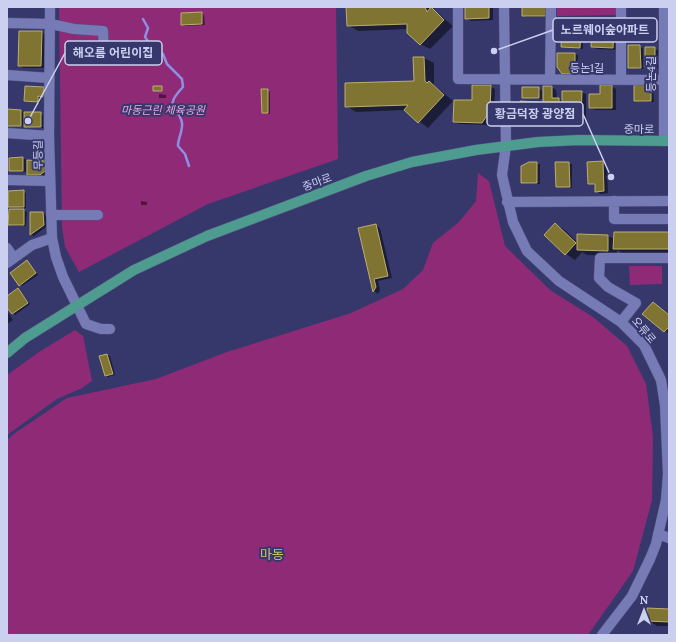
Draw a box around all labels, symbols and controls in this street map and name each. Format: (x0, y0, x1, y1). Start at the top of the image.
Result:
callout: 노르웨이숲아파트 (553, 18, 657, 42)
text: 노르웨이숲아파트 (561, 22, 649, 37)
callout: 해오름 어린이집 (65, 41, 162, 65)
text: 해오름 어린이집 (73, 45, 153, 60)
street label: 등논4길 (644, 56, 658, 92)
street label: 등논1길 (570, 61, 604, 75)
callout: 황금덕장 광양점 (487, 102, 583, 126)
park label: 마동근린 체육공원 (121, 103, 206, 117)
text: 황금덕장 광양점 (495, 106, 575, 121)
street label: 중마로 (624, 122, 654, 136)
street label: 무등길 (31, 140, 45, 170)
street label: 중마로 (300, 170, 334, 194)
street label: 오류로 (629, 314, 659, 346)
district label: 마동 (260, 546, 284, 563)
north arrow (624, 590, 664, 630)
text: N (640, 593, 649, 607)

